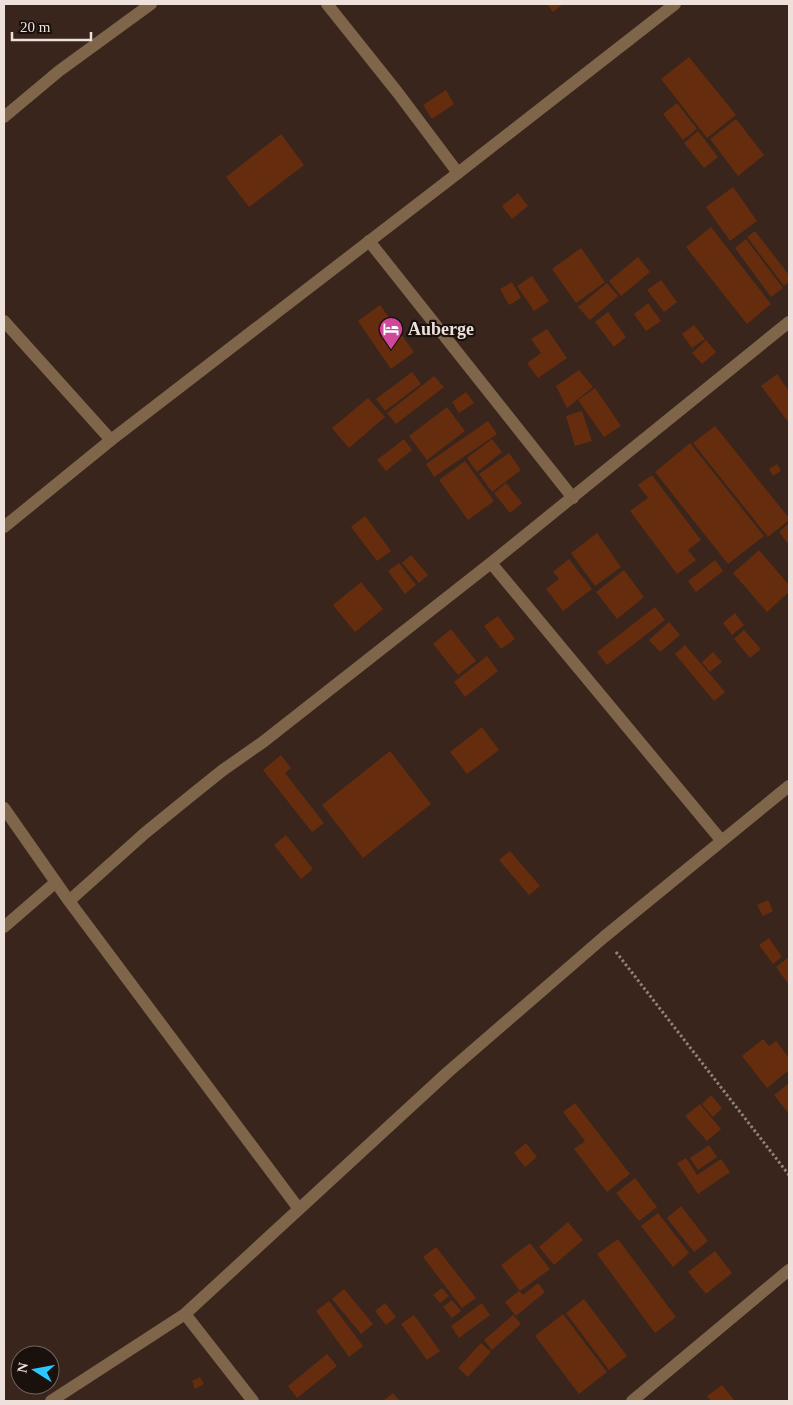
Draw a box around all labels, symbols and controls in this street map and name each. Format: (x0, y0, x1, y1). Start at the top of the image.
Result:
scale bar (12, 10, 91, 42)
text: 20 m (20, 19, 51, 35)
hotel icon: Auberge (378, 316, 404, 350)
place label: Auberge (408, 319, 474, 339)
north arrow (10, 1345, 60, 1395)
text: N (14, 1361, 31, 1374)

